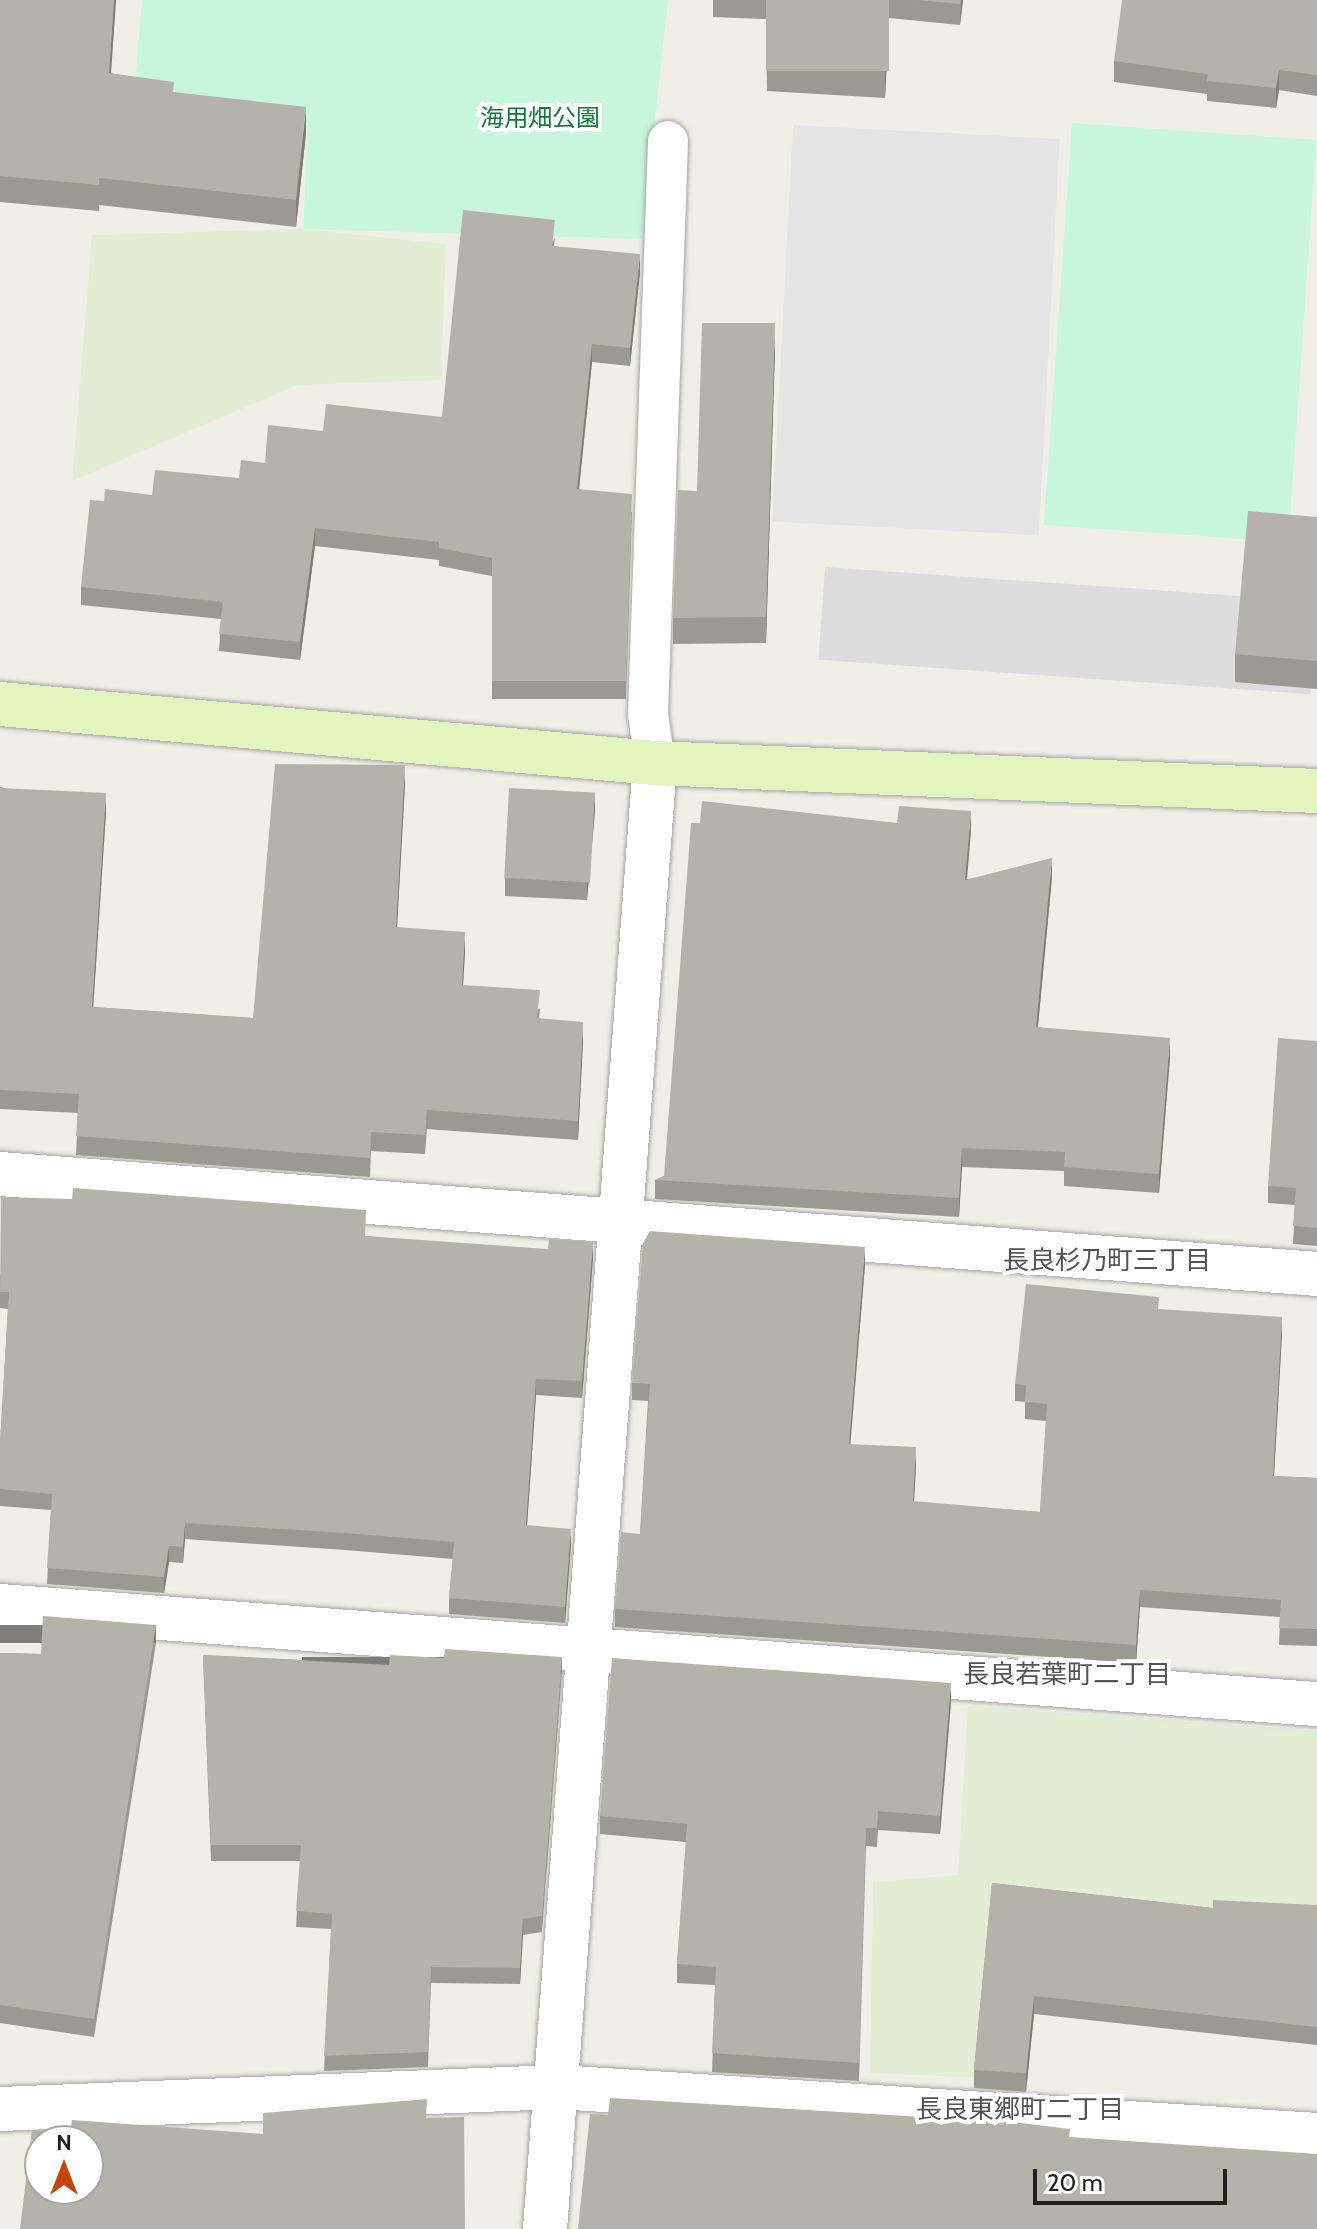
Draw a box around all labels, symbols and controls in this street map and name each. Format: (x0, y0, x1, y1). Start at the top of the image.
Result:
park label: 海用畑公園 (480, 104, 600, 132)
district label: 長良杉乃町三丁目 (1003, 1245, 1211, 1277)
district label: 長良若葉町二丁目 (963, 1659, 1171, 1691)
district label: 長良東郷町二丁目 (916, 2094, 1124, 2126)
north arrow (24, 2125, 104, 2205)
text: N (56, 2129, 72, 2156)
scale bar (1037, 2153, 1231, 2203)
text: 20 m (1047, 2168, 1103, 2197)

